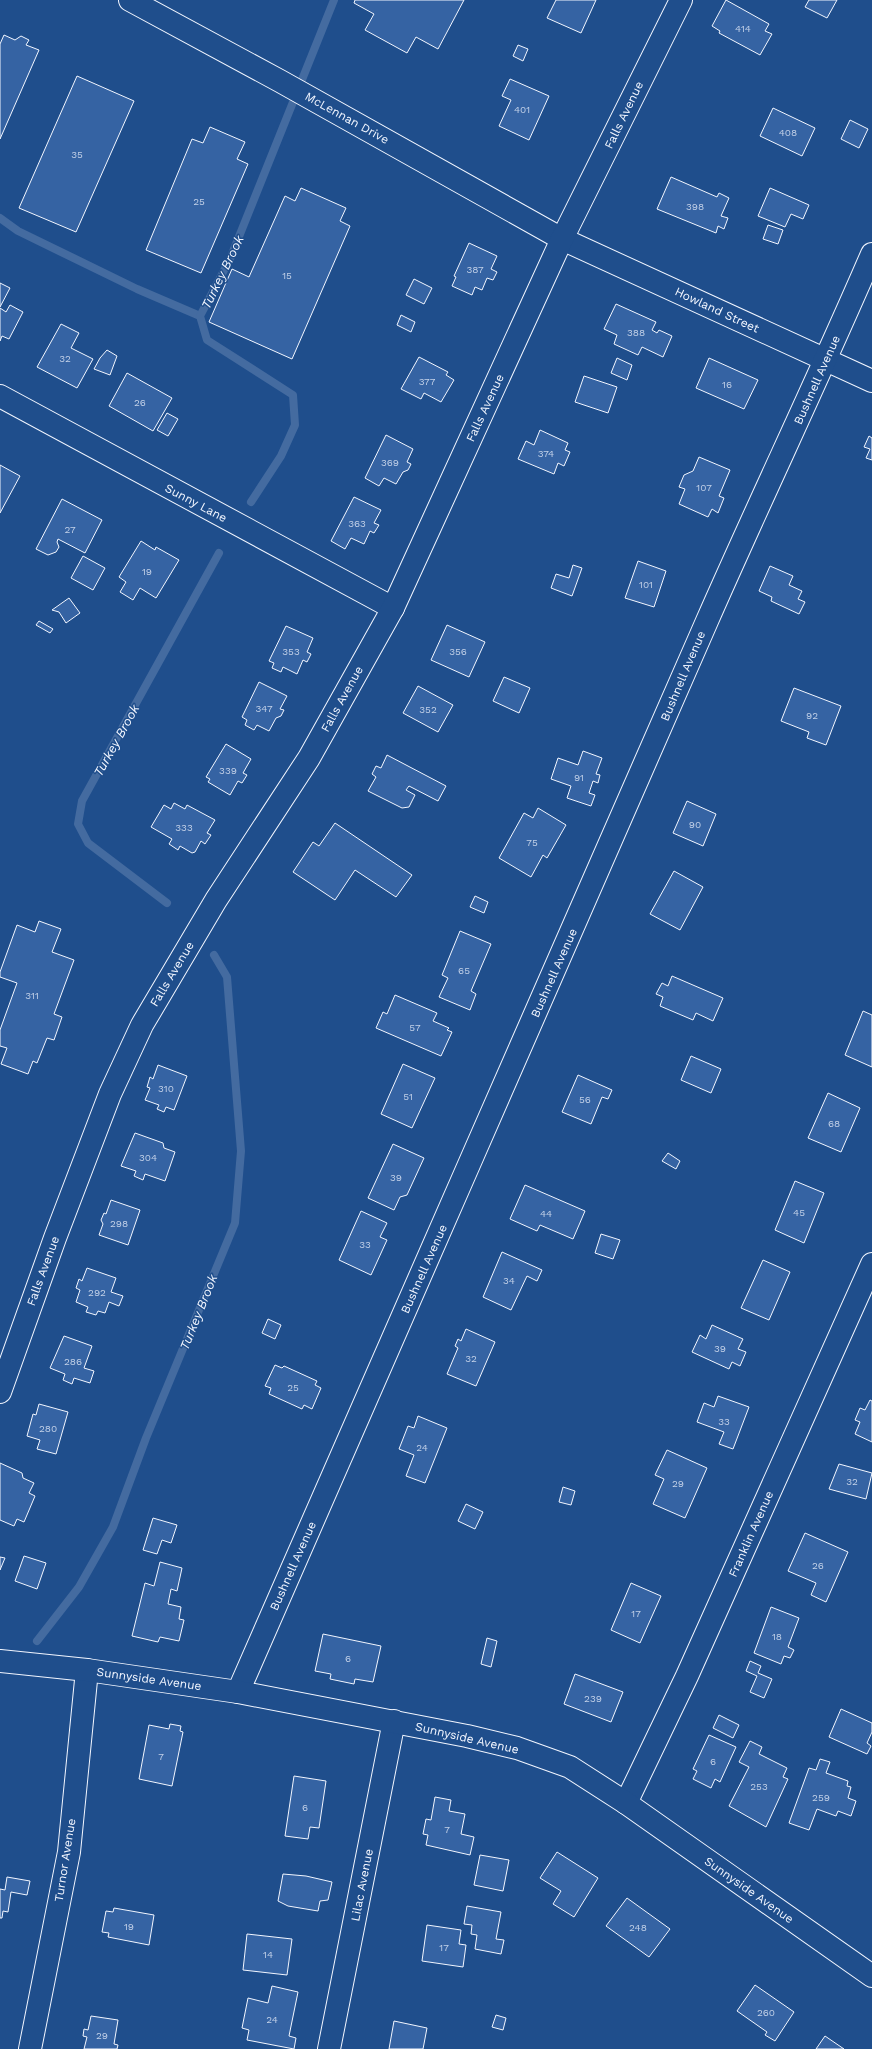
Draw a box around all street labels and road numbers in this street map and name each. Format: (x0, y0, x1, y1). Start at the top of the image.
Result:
street label: Falls Avenue (602, 79, 646, 151)
street label: McLennan Drive (303, 89, 391, 147)
street label: Howland Street (673, 284, 761, 336)
street label: Bushnell Avenue (791, 333, 843, 427)
street label: Falls Avenue (463, 372, 507, 444)
street label: Sunny Lane (163, 481, 229, 525)
street label: Bushnell Avenue (658, 629, 708, 723)
street label: Falls Avenue (318, 664, 366, 734)
street label: Bushnell Avenue (528, 926, 580, 1020)
street label: Falls Avenue (147, 939, 197, 1009)
street label: Bushnell Avenue (398, 1222, 450, 1316)
street label: Falls Avenue (24, 1234, 62, 1308)
street label: Franklin Avenue (726, 1489, 776, 1579)
street label: Bushnell Avenue (267, 1519, 319, 1613)
street label: Sunnyside Avenue (96, 1665, 202, 1693)
street label: Sunnyside Avenue (414, 1719, 520, 1757)
street label: Turnor Avenue (52, 1817, 79, 1903)
street label: Lilac Avenue (348, 1847, 376, 1922)
street label: Sunnyside Avenue (702, 1854, 796, 1926)

